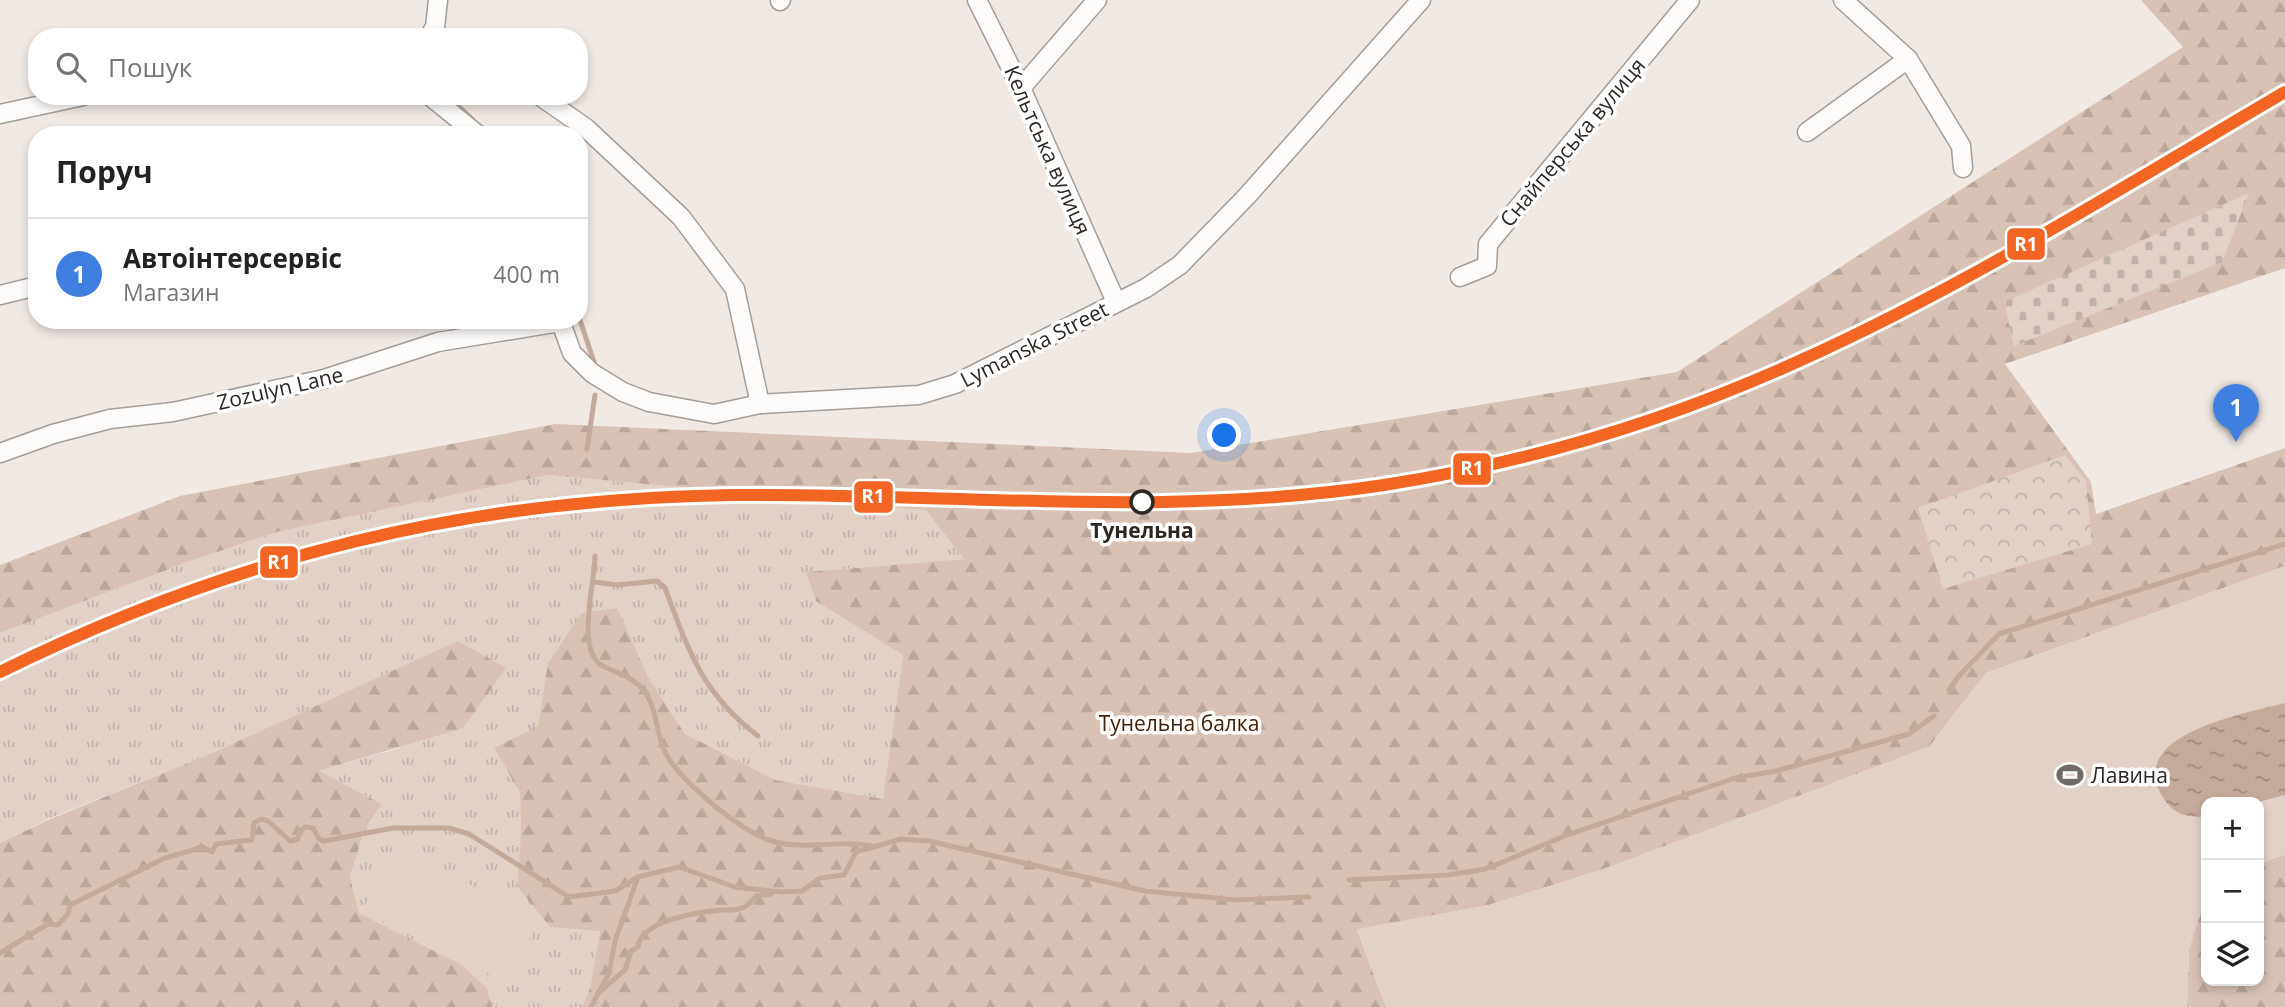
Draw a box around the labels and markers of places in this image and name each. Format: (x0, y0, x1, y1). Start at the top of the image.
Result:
pin: 1 (2213, 384, 2259, 442)
marker: Тунельна (1130, 490, 1154, 514)
place label: Тунельна (1090, 516, 1194, 544)
sports icon: Лавина (2055, 760, 2085, 790)
place label: Лавина (2091, 761, 2168, 789)

